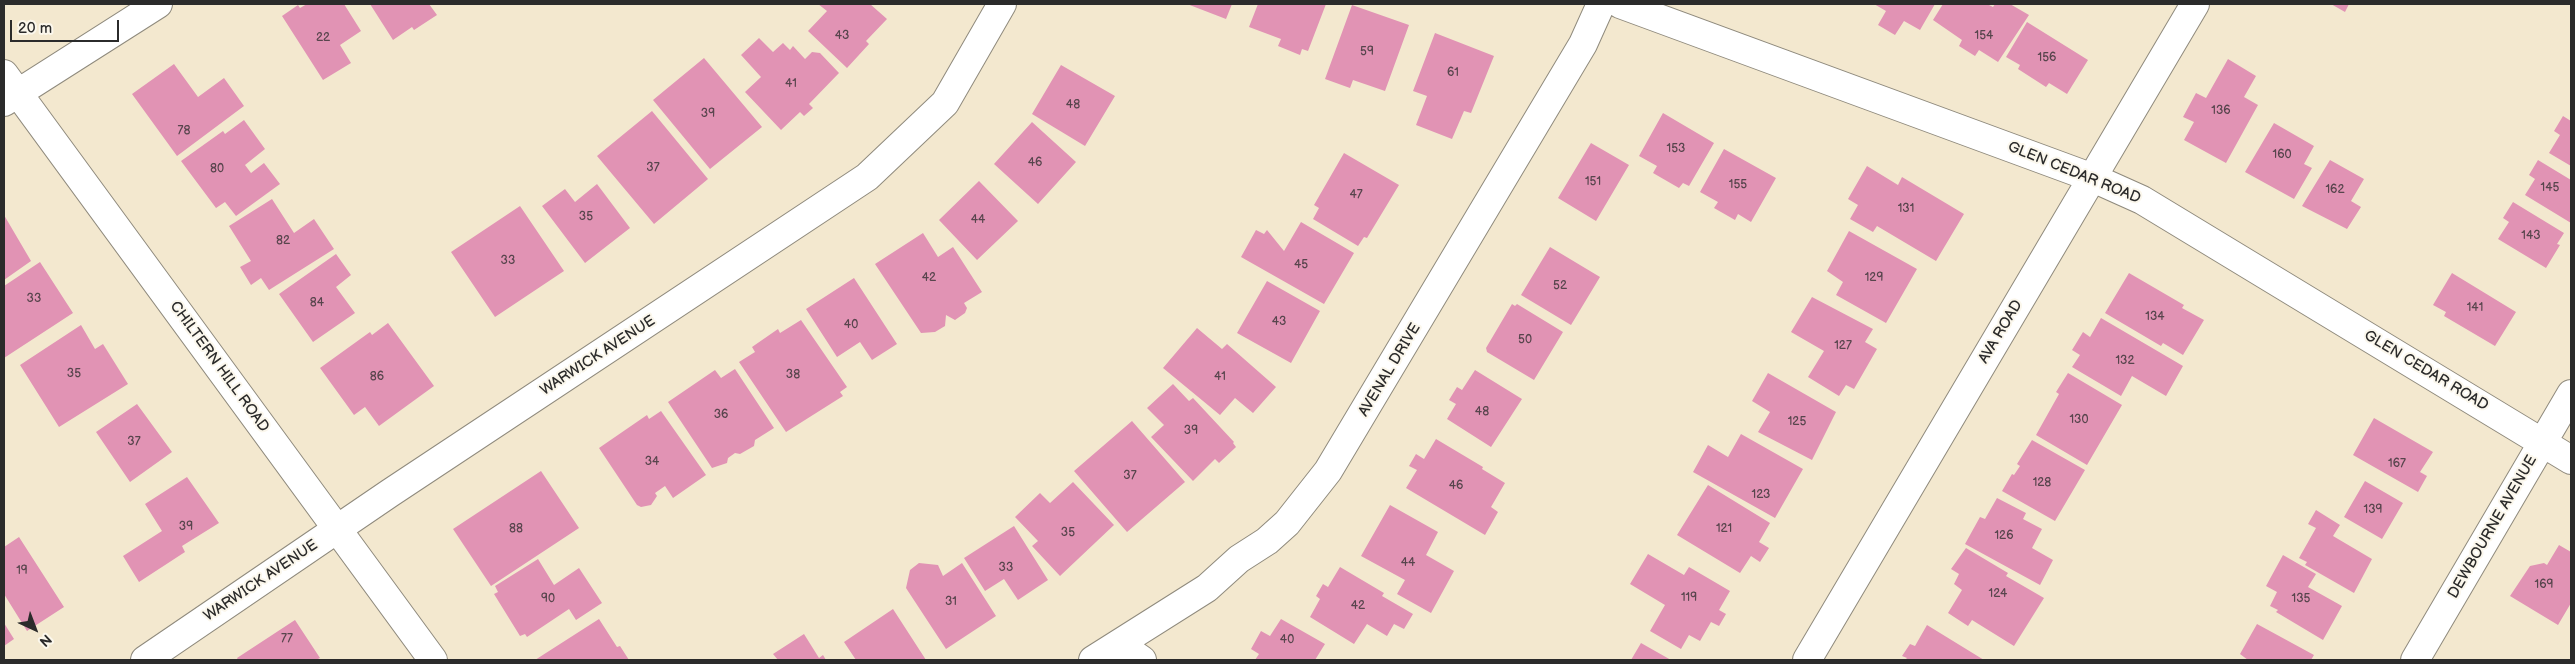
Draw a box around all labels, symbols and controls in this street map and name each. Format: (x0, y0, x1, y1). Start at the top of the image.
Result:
scale bar (12, 10, 121, 42)
text: 20 m (18, 19, 52, 38)
house number: 43 (835, 29, 849, 43)
house number: 154 (1975, 29, 1993, 43)
house number: 22 (316, 31, 330, 45)
house number: 59 (1360, 45, 1374, 59)
house number: 156 (2038, 51, 2056, 65)
house number: 61 (1447, 66, 1459, 80)
house number: 41 (785, 77, 797, 91)
house number: 48 (1066, 98, 1080, 112)
house number: 136 (2211, 104, 2231, 118)
house number: 39 (701, 107, 715, 121)
house number: 78 (178, 124, 190, 138)
street label: GLEN CEDAR ROAD (2005, 138, 2143, 208)
house number: 153 (1667, 142, 1685, 156)
house number: 160 (2272, 148, 2292, 162)
house number: 46 (1028, 156, 1042, 170)
house number: 37 (646, 161, 660, 175)
house number: 80 (210, 162, 224, 176)
house number: 151 (1585, 175, 1601, 189)
house number: 155 (1729, 178, 1747, 192)
house number: 145 (2541, 181, 2559, 195)
house number: 162 (2325, 183, 2345, 197)
house number: 47 (1349, 188, 1363, 202)
house number: 131 (1898, 202, 1914, 216)
house number: 35 (579, 210, 593, 224)
house number: 44 (971, 213, 985, 227)
house number: 143 (2521, 229, 2541, 243)
house number: 82 (276, 234, 290, 248)
house number: 33 (501, 254, 515, 268)
house number: 45 (1294, 258, 1308, 272)
house number: 42 (922, 271, 936, 285)
house number: 129 (1865, 271, 1883, 285)
house number: 52 (1553, 279, 1567, 293)
house number: 33 (27, 292, 41, 306)
house number: 84 (310, 296, 324, 310)
street label: AVA ROAD (1975, 297, 2027, 367)
street label: CHILTERN HILL ROAD (166, 298, 272, 436)
house number: 141 (2467, 301, 2483, 315)
house number: 134 (2145, 310, 2165, 324)
street label: WARWICK AVENUE (537, 312, 659, 400)
house number: 43 (1272, 315, 1286, 329)
house number: 40 (844, 318, 858, 332)
street label: AVENAL DRIVE (1355, 320, 1425, 420)
street label: GLEN CEDAR ROAD (2361, 327, 2491, 415)
house number: 50 (1518, 333, 1532, 347)
house number: 127 (1834, 339, 1852, 353)
house number: 132 (2115, 354, 2135, 368)
house number: 35 (67, 367, 81, 381)
house number: 38 (786, 368, 800, 382)
house number: 86 (370, 370, 384, 384)
house number: 41 (1214, 370, 1226, 384)
house number: 48 (1475, 405, 1489, 419)
house number: 36 (714, 408, 728, 422)
house number: 130 (2069, 413, 2089, 427)
house number: 125 (1788, 415, 1806, 429)
house number: 39 (1184, 424, 1198, 438)
house number: 37 (127, 435, 141, 449)
street label: DEWBOURNE AVENUE (2445, 452, 2541, 602)
house number: 34 (645, 455, 659, 469)
house number: 167 (2388, 457, 2406, 471)
house number: 37 (1123, 469, 1137, 483)
house number: 128 (2033, 476, 2051, 490)
house number: 46 (1449, 479, 1463, 493)
house number: 123 (1752, 488, 1770, 502)
house number: 139 (2364, 503, 2382, 517)
house number: 39 (179, 520, 193, 534)
house number: 88 (509, 522, 523, 536)
house number: 121 (1716, 522, 1732, 536)
house number: 35 (1061, 526, 1075, 540)
house number: 126 (1994, 529, 2014, 543)
street label: WARWICK AVENUE (201, 536, 321, 626)
house number: 44 (1401, 556, 1415, 570)
house number: 33 (999, 561, 1013, 575)
house number: 19 (16, 564, 28, 578)
house number: 169 (2535, 578, 2553, 592)
house number: 124 (1989, 587, 2007, 601)
house number: 119 (1681, 591, 1697, 605)
house number: 90 (541, 592, 555, 606)
house number: 135 (2292, 592, 2310, 606)
house number: 31 (945, 595, 957, 609)
house number: 42 (1351, 599, 1365, 613)
north arrow (10, 604, 60, 654)
text: N (36, 631, 55, 650)
house number: 77 (281, 632, 293, 646)
house number: 40 (1280, 633, 1294, 647)

